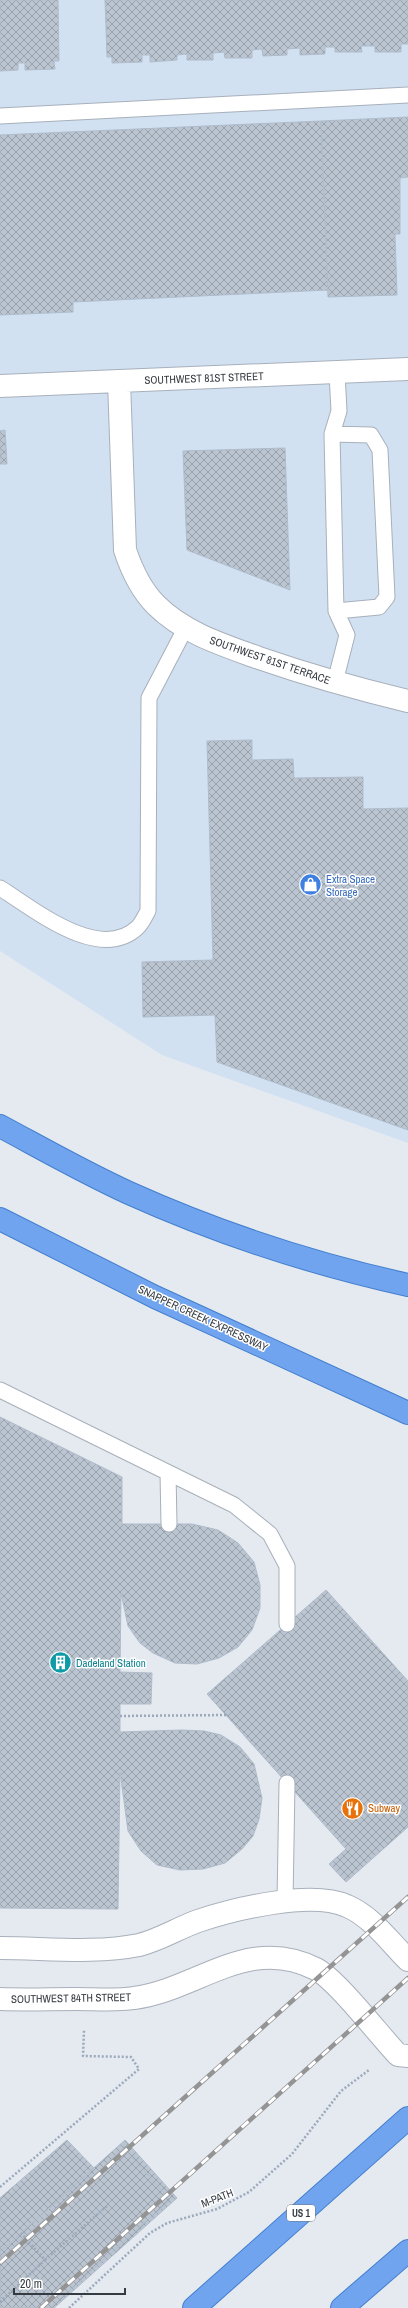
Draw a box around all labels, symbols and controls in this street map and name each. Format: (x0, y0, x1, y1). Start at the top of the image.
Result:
street label: SOUTHWEST 81ST STREET (144, 369, 264, 387)
street label: SOUTHWEST 81ST TERRACE (208, 633, 332, 687)
shop icon: Extra Space Storage (297, 872, 323, 898)
place label: Extra Space Storage (326, 872, 375, 899)
street label: SNAPPER CREEK EXPRESSWAY (136, 1282, 270, 1354)
building icon: Dadeland Station (47, 1650, 73, 1676)
place label: Dadeland Station (76, 1656, 146, 1670)
restaurant icon: Subway (339, 1795, 365, 1821)
place label: Subway (368, 1801, 401, 1815)
street label: SOUTHWEST 84TH STREET (11, 1990, 132, 2006)
street label: M-PATH (199, 2186, 235, 2210)
road number: US 1 (287, 2205, 315, 2221)
scale bar (14, 2270, 125, 2296)
text: 20 m (20, 2276, 42, 2292)

